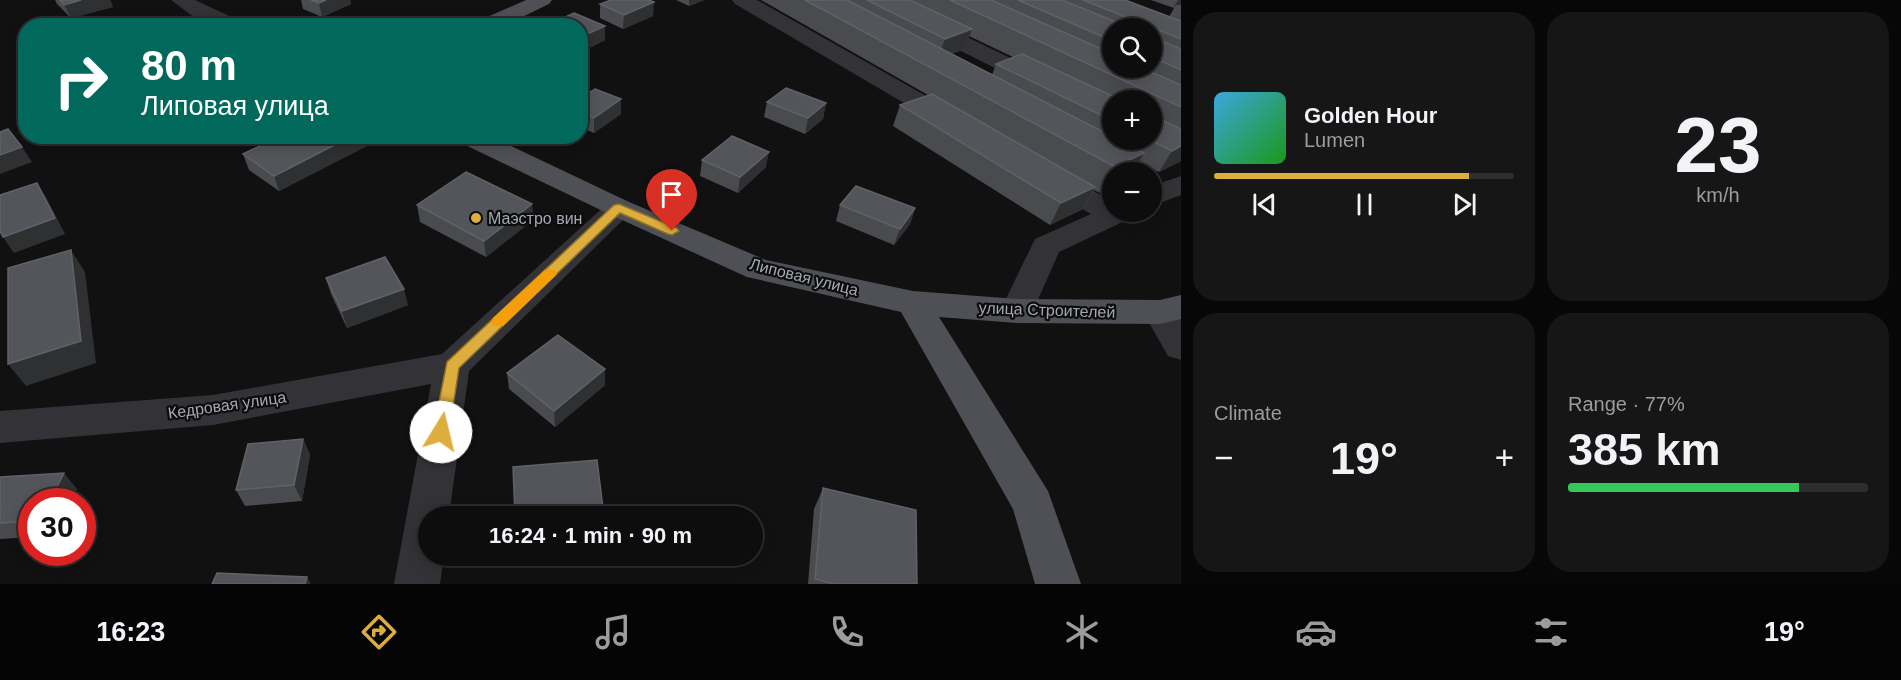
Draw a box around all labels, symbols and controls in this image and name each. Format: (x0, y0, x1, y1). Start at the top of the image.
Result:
map controls (1102, 18, 1162, 222)
button: search (1102, 18, 1162, 78)
icon: right (42, 42, 120, 120)
text: 80 m (141, 42, 237, 89)
button: + (1102, 90, 1162, 150)
text: Липовая улица (141, 91, 329, 121)
text: 23 (1675, 101, 1761, 189)
text: Golden Hour (1304, 103, 1437, 128)
text: Lumen (1304, 129, 1365, 151)
button: − (1102, 162, 1162, 222)
pin (646, 169, 697, 231)
icon: arrive (655, 178, 688, 211)
text: km/h (1696, 184, 1740, 206)
icon: previous (1248, 188, 1281, 221)
icon: pause (1348, 188, 1381, 221)
icon: next (1448, 188, 1481, 221)
place label: Маэстро вин (488, 210, 582, 227)
marker: Маэстро вин (469, 211, 483, 225)
street label: Липовая улица (748, 255, 860, 299)
street label: улица Строителей (978, 299, 1116, 321)
street label: Кедровая улица (167, 388, 287, 422)
text: Range · 77% (1568, 393, 1685, 415)
position arrow (409, 400, 473, 464)
text: Climate (1214, 402, 1282, 424)
text: 385 km (1568, 424, 1721, 475)
text: 19° (1330, 433, 1398, 484)
text: − (1214, 439, 1233, 476)
text: + (1495, 439, 1514, 476)
speed limit sign: 30 (18, 488, 96, 566)
text: 16:24 · 1 min · 90 m (489, 523, 692, 548)
icon: directions (358, 611, 400, 653)
icon: music (592, 611, 634, 653)
icon: phone (826, 611, 868, 653)
icon: climate (1061, 611, 1103, 653)
icon: car (1295, 611, 1337, 653)
icon: filters (1530, 611, 1572, 653)
text: 16:23 (96, 617, 165, 647)
text: 19° (1764, 617, 1805, 647)

